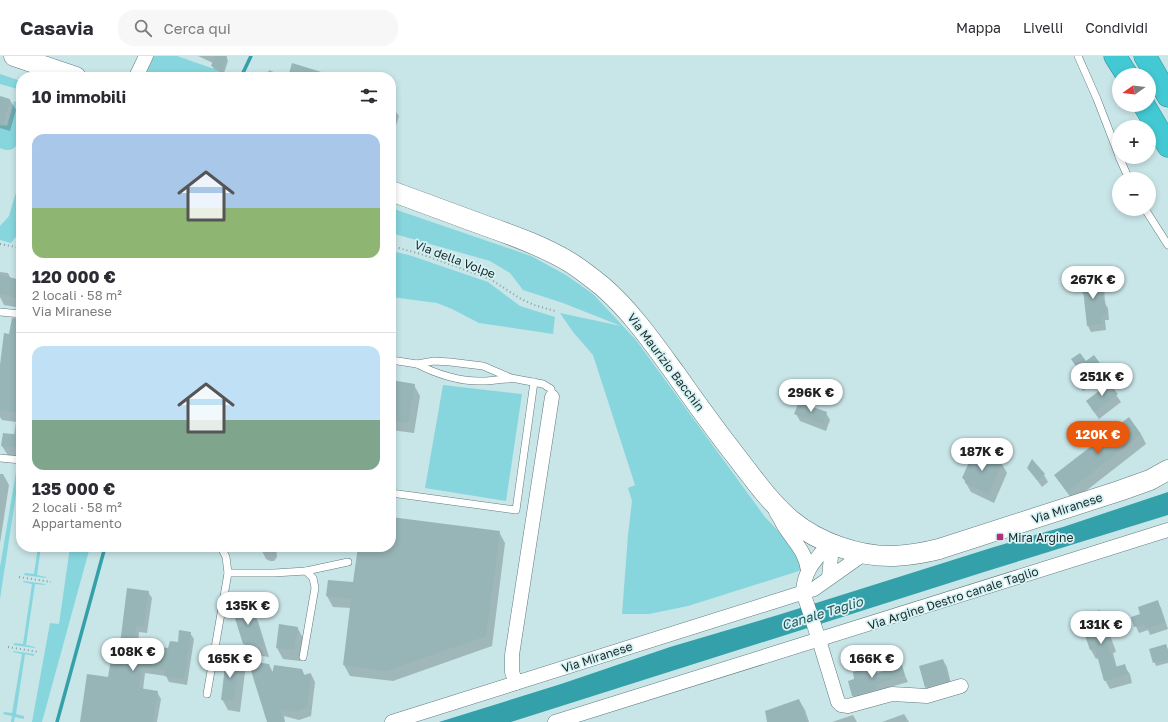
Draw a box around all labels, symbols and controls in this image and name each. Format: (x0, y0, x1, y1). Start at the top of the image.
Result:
search box (118, 10, 398, 46)
text: Casavia (20, 16, 94, 39)
icon: search (132, 17, 154, 39)
text: Cerca qui (164, 19, 231, 37)
text: Mappa (956, 19, 1001, 36)
text: Livelli (1023, 19, 1063, 36)
text: Condividi (1085, 19, 1148, 36)
north arrow (1112, 68, 1156, 112)
map controls (1112, 68, 1156, 216)
icon: filters (358, 85, 380, 107)
text: 10 immobili (32, 86, 126, 107)
button: + (1112, 120, 1156, 164)
icon: home (170, 160, 242, 232)
button: − (1112, 172, 1156, 216)
street label: Via della Volpe (412, 237, 498, 281)
text: 120 000 € (32, 266, 116, 287)
pin: 267K € (1060, 266, 1126, 300)
text: 267K € (1070, 271, 1116, 287)
text: 2 locali · 58 m² (32, 287, 122, 303)
text: Via Miranese (32, 303, 112, 319)
street label: Via Maurizio Bacchin (624, 310, 708, 414)
pin: 251K € (1069, 363, 1135, 397)
text: 251K € (1080, 368, 1124, 384)
icon: home (170, 372, 242, 444)
pin: 296K € (778, 379, 844, 413)
text: 296K € (788, 384, 834, 400)
pin: 120K € (1065, 421, 1131, 455)
text: 120K € (1076, 426, 1120, 442)
pin: 187K € (949, 438, 1015, 472)
text: 187K € (960, 443, 1004, 459)
text: 135 000 € (32, 478, 115, 499)
street label: Via Miranese (1030, 489, 1104, 527)
text: 2 locali · 58 m² (32, 499, 122, 515)
text: Appartamento (32, 515, 122, 531)
place label: Mira Argine (1008, 530, 1073, 545)
marker: Mira Argine (995, 532, 1005, 542)
street label: Via Argine Destro canale Taglio (866, 563, 1040, 633)
pin: 135K € (215, 592, 281, 626)
water label: Canale Taglio (779, 593, 866, 633)
text: 135K € (226, 597, 270, 613)
pin: 131K € (1068, 611, 1134, 645)
text: 131K € (1079, 616, 1123, 632)
pin: 108K € (100, 638, 166, 672)
street label: Via Miranese (560, 638, 634, 676)
text: 108K € (110, 643, 156, 659)
pin: 165K € (197, 645, 263, 679)
pin: 166K € (839, 645, 905, 679)
text: 165K € (208, 650, 252, 666)
text: 166K € (849, 650, 895, 666)

